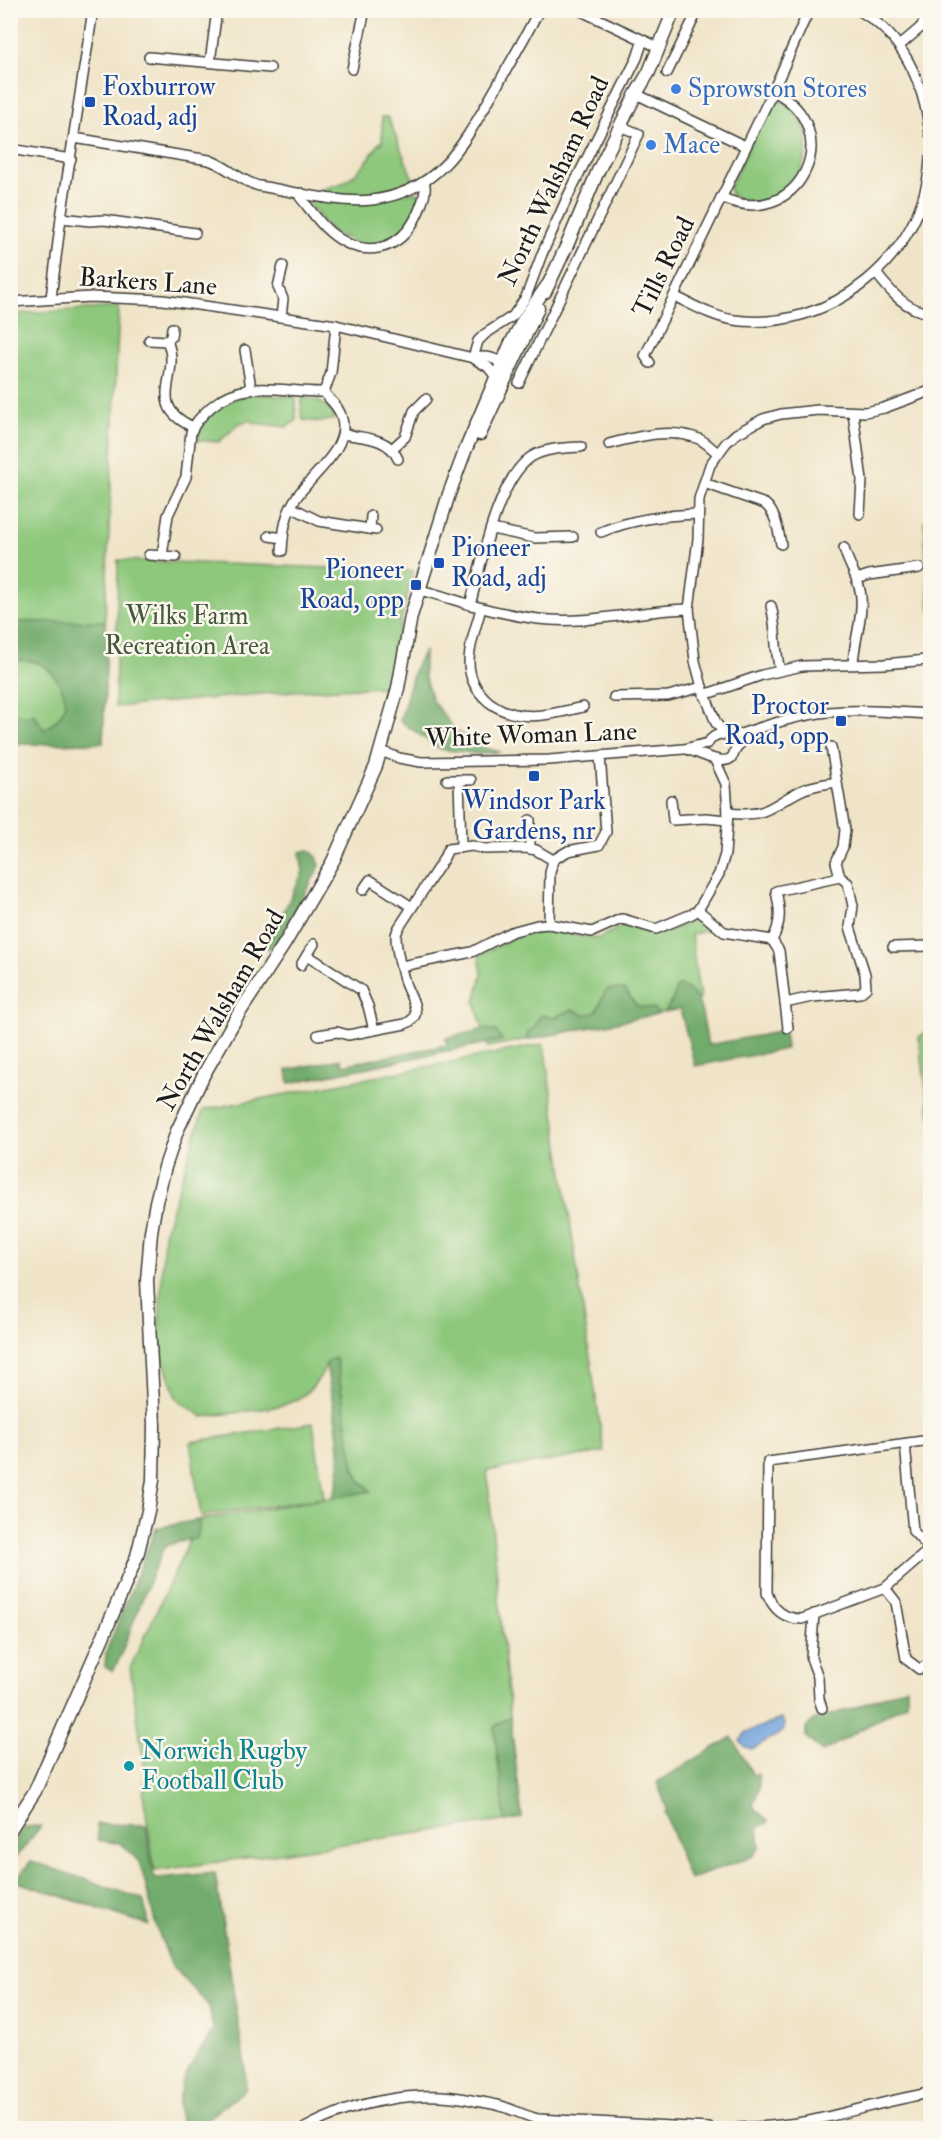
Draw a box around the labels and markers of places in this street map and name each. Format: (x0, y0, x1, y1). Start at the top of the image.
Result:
place label: Foxburrow Road, adj (102, 71, 216, 133)
place label: Sprowston Stores (688, 73, 867, 106)
marker: Sprowston Stores (669, 82, 683, 96)
marker: Foxburrow Road, adj (83, 95, 97, 109)
place label: Mace (663, 129, 720, 161)
marker: Mace (644, 138, 658, 152)
place label: Pioneer Road, adj (451, 532, 547, 594)
place label: Pioneer Road, opp (299, 554, 404, 617)
marker: Pioneer Road, adj (432, 556, 446, 570)
marker: Pioneer Road, opp (409, 578, 423, 592)
place label: Proctor Road, opp (724, 690, 829, 753)
marker: Proctor Road, opp (834, 714, 848, 728)
marker: Windsor Park Gardens, nr (527, 769, 541, 783)
place label: Windsor Park Gardens, nr (461, 785, 606, 847)
place label: Norwich Rugby Football Club (141, 1735, 308, 1797)
marker: Norwich Rugby Football Club (122, 1759, 136, 1773)

